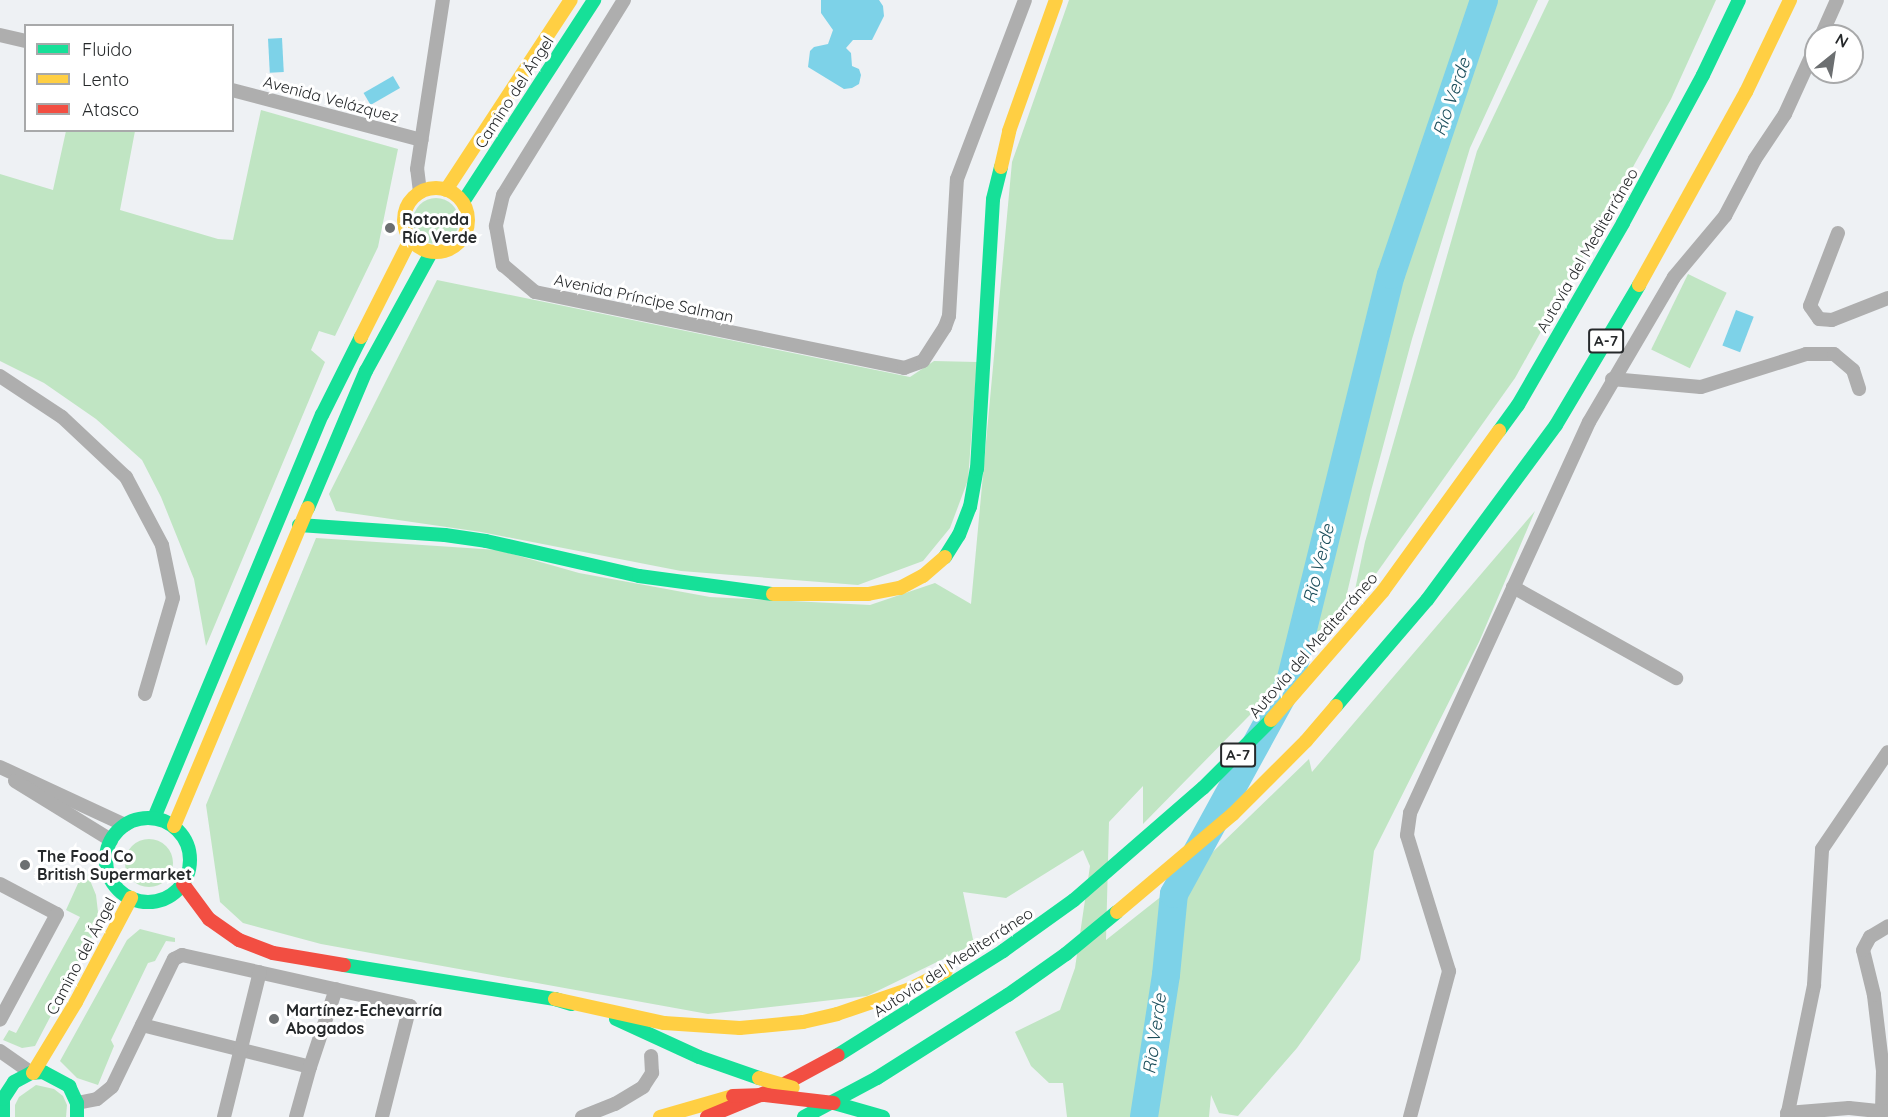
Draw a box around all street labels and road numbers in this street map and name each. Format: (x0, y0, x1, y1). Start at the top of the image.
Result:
street label: Camino del Ángel (470, 32, 558, 152)
street label: Avenida Velázquez (261, 72, 401, 126)
street label: Autovía del Mediterráneo (1532, 164, 1642, 336)
street label: Avenida Príncipe Salman (553, 270, 735, 326)
road number: A-7 (1588, 329, 1624, 353)
street label: Autovía del Mediterráneo (1245, 568, 1381, 722)
road number: A-7 (1220, 743, 1256, 767)
street label: Camino del Ángel (42, 894, 120, 1018)
street label: Autovía del Mediterráneo (870, 903, 1036, 1021)

